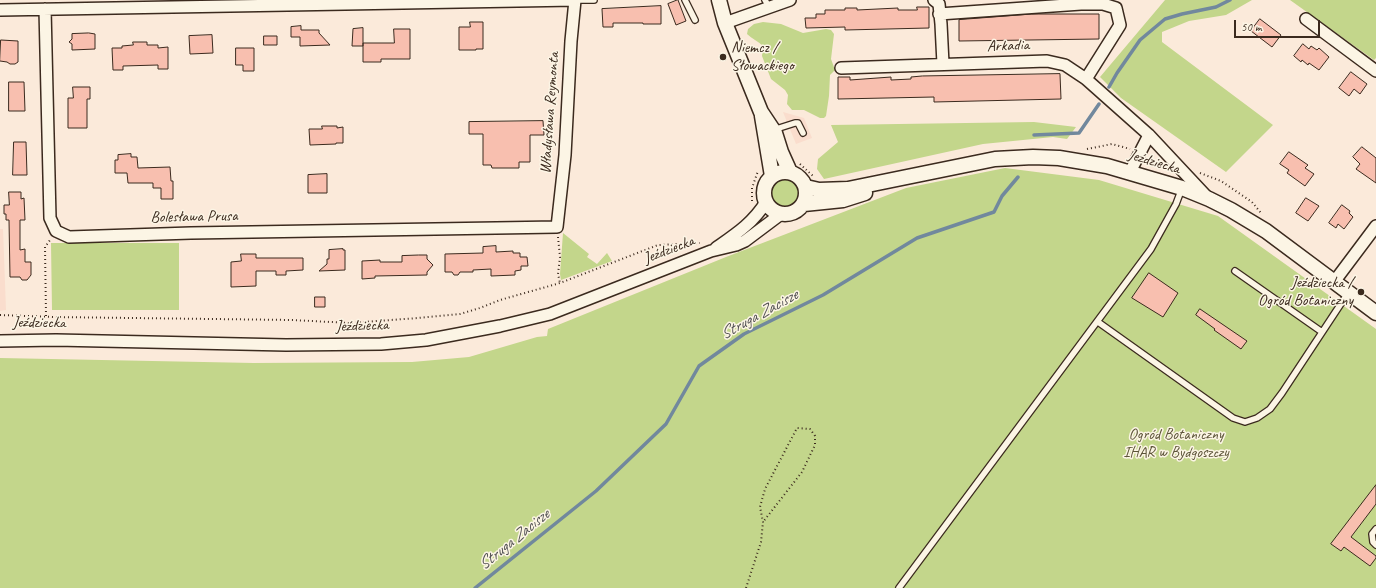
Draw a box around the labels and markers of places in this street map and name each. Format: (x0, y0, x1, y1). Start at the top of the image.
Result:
place label: Niemcz / Słowackiego (731, 38, 794, 76)
marker: Niemcz / Słowackiego (718, 52, 728, 62)
place label: Jeździecka / Ogród Botaniczny (1258, 273, 1353, 311)
marker: Jeździecka / Ogród Botaniczny (1356, 287, 1366, 297)

